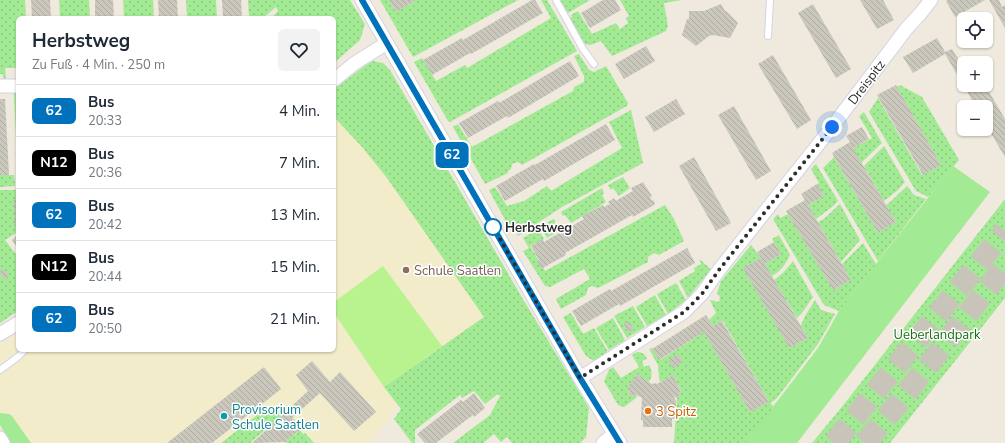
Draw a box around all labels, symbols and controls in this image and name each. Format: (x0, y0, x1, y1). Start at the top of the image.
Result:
map controls (957, 12, 993, 136)
button: locate (957, 12, 993, 48)
text: Herbstweg (32, 28, 130, 54)
button: heart (278, 29, 320, 71)
text: Zu Fuß · 4 Min. · 250 m (32, 56, 165, 74)
button: + (957, 56, 993, 92)
street label: Dreispitz (844, 57, 890, 109)
text: Bus (88, 92, 114, 112)
button: − (957, 100, 993, 136)
text: 62 (46, 101, 62, 120)
text: 4 Min. (279, 101, 320, 121)
text: 20:33 (88, 112, 122, 130)
your location (822, 117, 842, 137)
line badge: 62 (434, 142, 470, 168)
text: Bus (88, 144, 114, 164)
text: 62 (444, 145, 460, 164)
text: N12 (40, 153, 68, 172)
text: 7 Min. (279, 153, 320, 173)
text: 20:36 (88, 164, 122, 182)
text: Bus (88, 196, 114, 216)
text: 62 (46, 205, 62, 224)
text: 13 Min. (270, 205, 320, 225)
text: 20:42 (88, 216, 122, 234)
marker: Herbstweg (484, 218, 502, 236)
place label: Herbstweg (505, 219, 572, 237)
text: Bus (88, 248, 114, 268)
text: N12 (40, 257, 68, 276)
text: 15 Min. (270, 257, 320, 277)
place label: Schule Saatlen (414, 262, 501, 280)
marker: Schule Saatlen (401, 265, 411, 275)
text: 20:44 (88, 268, 122, 286)
text: Bus (88, 300, 114, 320)
text: 62 (46, 309, 62, 328)
text: 21 Min. (270, 309, 320, 329)
text: 20:50 (88, 320, 122, 338)
park label: Ueberlandpark (894, 326, 981, 344)
place label: Provisorium Schule Saatlen (232, 401, 319, 434)
place label: 3 Spitz (656, 403, 696, 421)
marker: 3 Spitz (643, 406, 653, 416)
marker: Provisorium Schule Saatlen (219, 411, 229, 421)

